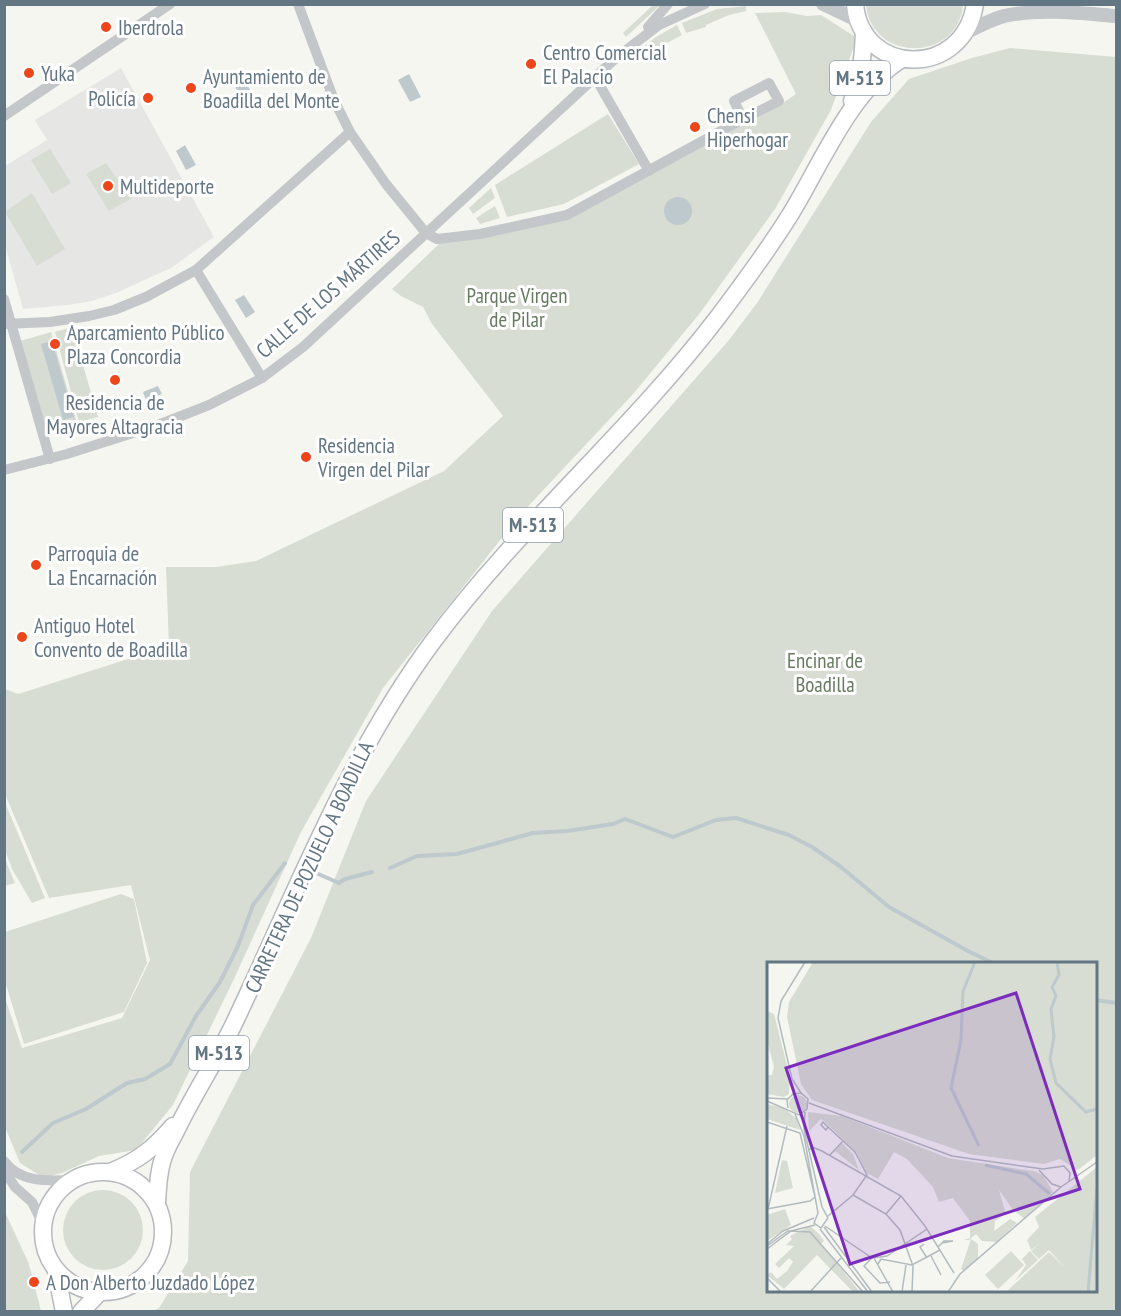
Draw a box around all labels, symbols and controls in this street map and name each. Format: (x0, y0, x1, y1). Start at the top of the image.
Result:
place label: Iberdrola (118, 14, 184, 41)
marker: Iberdrola (99, 20, 113, 34)
place label: Centro Comercial El Palacio (543, 39, 667, 90)
marker: Centro Comercial El Palacio (524, 57, 538, 71)
place label: Yuka (41, 60, 75, 87)
road number: M-513 (830, 61, 890, 95)
place label: Ayuntamiento de Boadilla del Monte (203, 63, 340, 114)
marker: Yuka (22, 66, 36, 80)
marker: Ayuntamiento de Boadilla del Monte (184, 81, 198, 95)
place label: Policía (88, 85, 136, 112)
marker: Policía (141, 91, 155, 105)
place label: Chensi Hiperhogar (707, 102, 788, 153)
marker: Chensi Hiperhogar (688, 120, 702, 134)
place label: Multideporte (120, 173, 214, 200)
marker: Multideporte (101, 179, 115, 193)
street label: CALLE DE LOS MÁRTIRES (251, 224, 405, 364)
park label: Parque Virgen de Pilar (467, 282, 567, 333)
place label: Aparcamiento Público Plaza Concordia (67, 319, 225, 370)
marker: Aparcamiento Público Plaza Concordia (48, 337, 62, 351)
marker: Residencia de Mayores Altagracia (108, 373, 122, 387)
place label: Residencia de Mayores Altagracia (47, 389, 183, 440)
place label: Residencia Virgen del Pilar (317, 432, 430, 483)
marker: Residencia Virgen del Pilar (299, 450, 313, 464)
road number: M-513 (503, 508, 563, 542)
place label: Parroquia de La Encarnación (48, 540, 157, 591)
marker: Parroquia de La Encarnación (29, 558, 43, 572)
place label: Antiguo Hotel Convento de Boadilla (34, 612, 188, 663)
marker: Antiguo Hotel Convento de Boadilla (15, 630, 29, 644)
park label: Encinar de Boadilla (787, 647, 863, 698)
street label: CARRETERA DE POZUELO A BOADILLA (239, 737, 379, 997)
inset map (767, 962, 1097, 1292)
road number: M-513 (189, 1036, 249, 1070)
place label: A Don Alberto Juzdado López (46, 1269, 255, 1296)
marker: A Don Alberto Juzdado López (27, 1275, 41, 1289)

